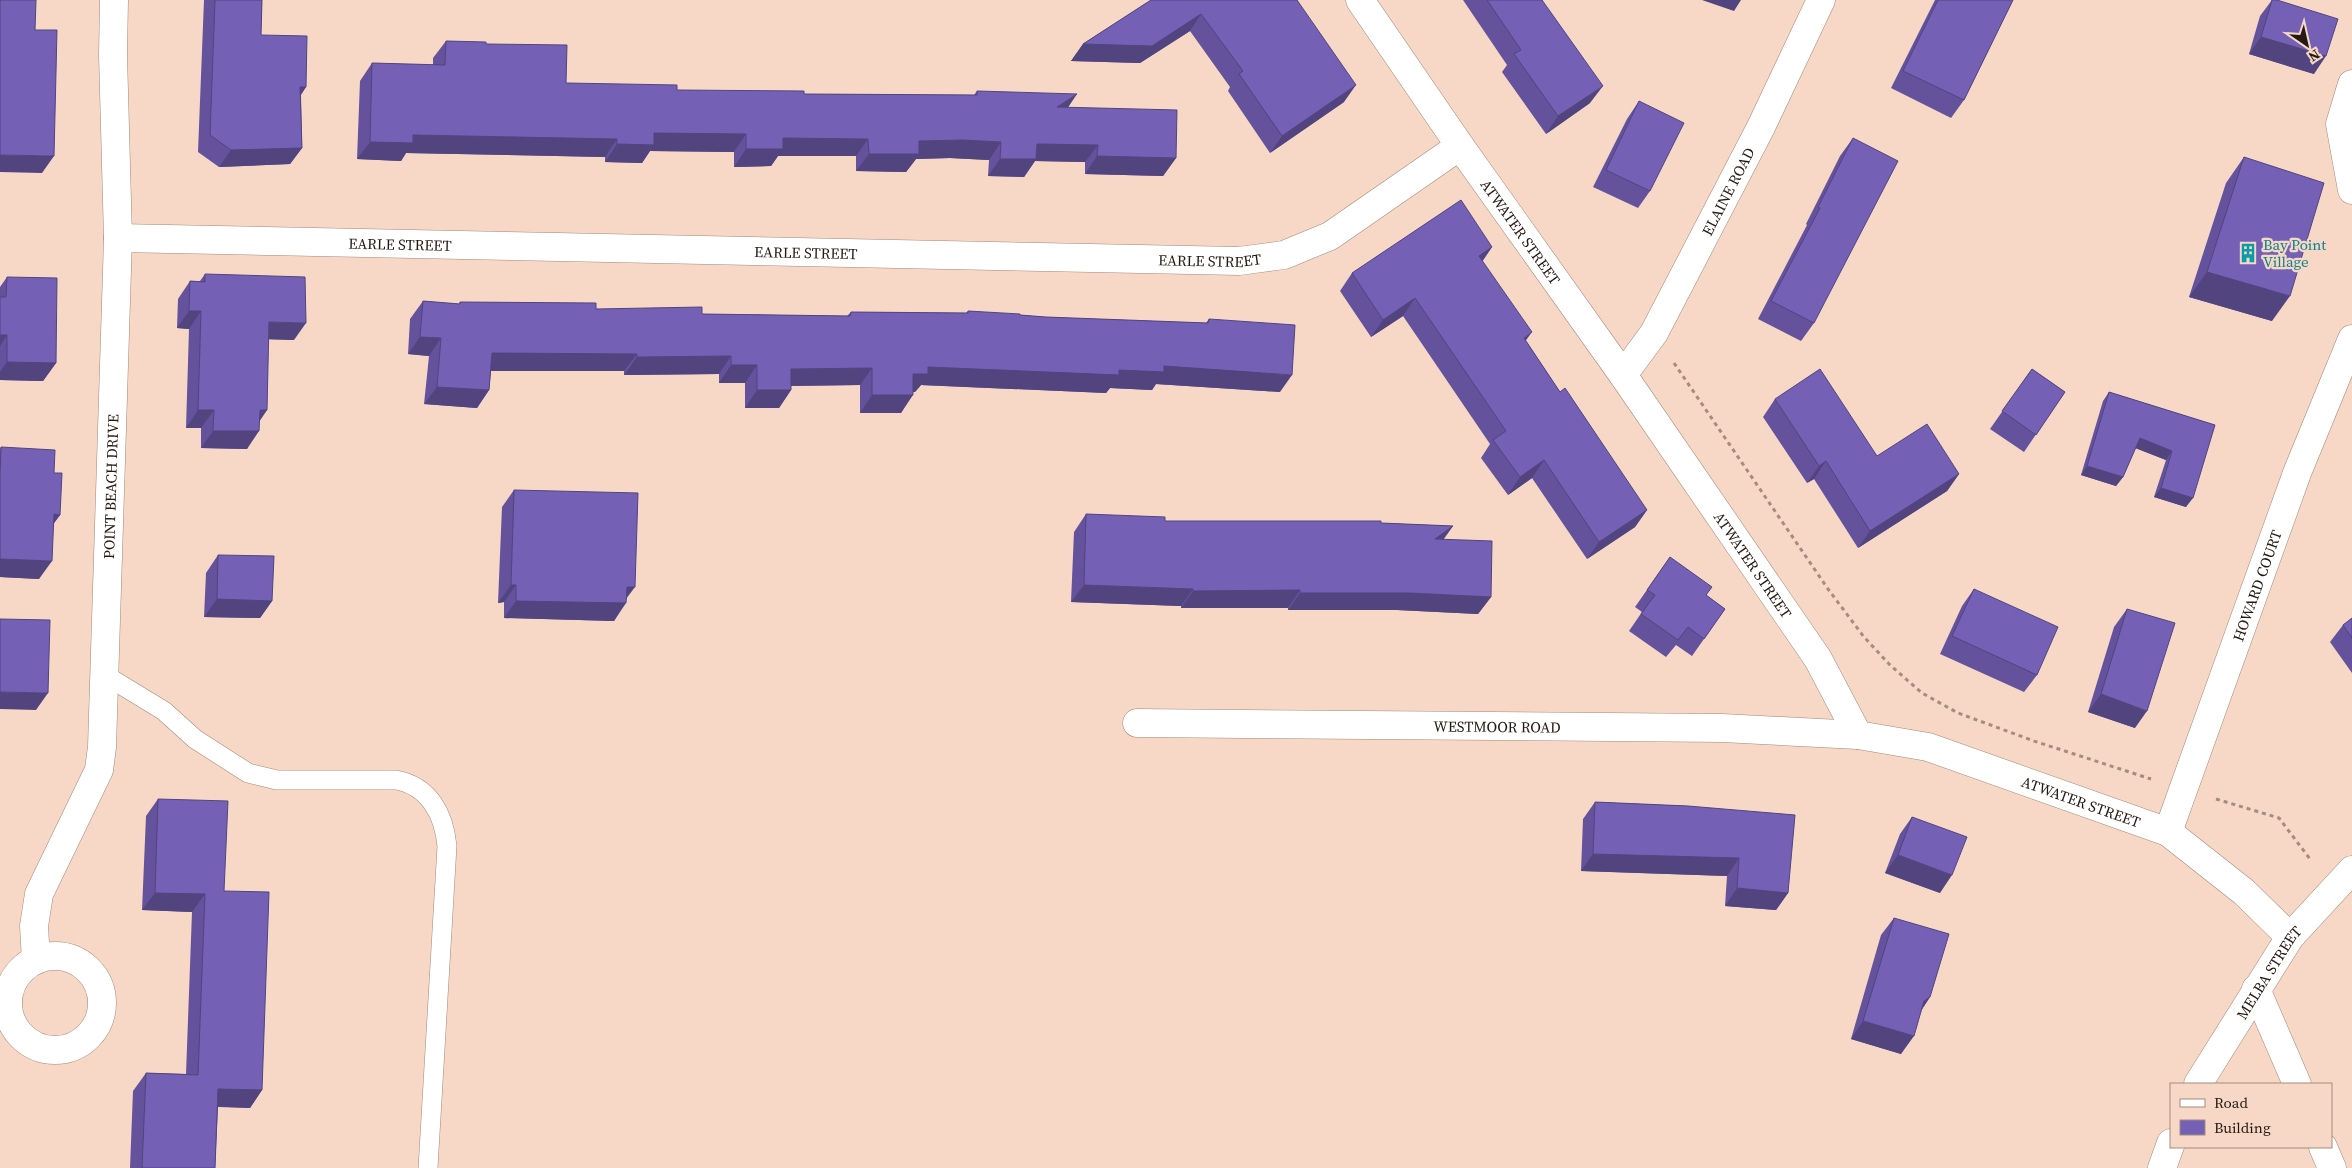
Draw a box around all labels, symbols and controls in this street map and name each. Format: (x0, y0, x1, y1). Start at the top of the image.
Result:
north arrow (2282, 20, 2332, 70)
text: N (2304, 45, 2324, 67)
street label: ELAINE ROAD (1696, 143, 1759, 239)
street label: ATWATER STREET (1476, 175, 1566, 289)
street label: EARLE STREET (348, 232, 452, 255)
place label: Bay Point Village (2263, 234, 2326, 272)
street label: EARLE STREET (754, 241, 858, 264)
building icon: Bay Point Village (2237, 242, 2259, 264)
street label: EARLE STREET (1158, 248, 1263, 272)
street label: POINT BEACH DRIVE (97, 414, 123, 559)
street label: ATWATER STREET (1709, 507, 1797, 622)
street label: HOWARD COURT (2227, 527, 2286, 644)
street label: WESTMOOR ROAD (1433, 715, 1561, 737)
street label: ATWATER STREET (2019, 771, 2144, 832)
street label: MELBA STREET (2231, 921, 2306, 1023)
legend (2170, 1083, 2332, 1148)
text: Road (2214, 1092, 2248, 1113)
text: Building (2214, 1117, 2271, 1138)

